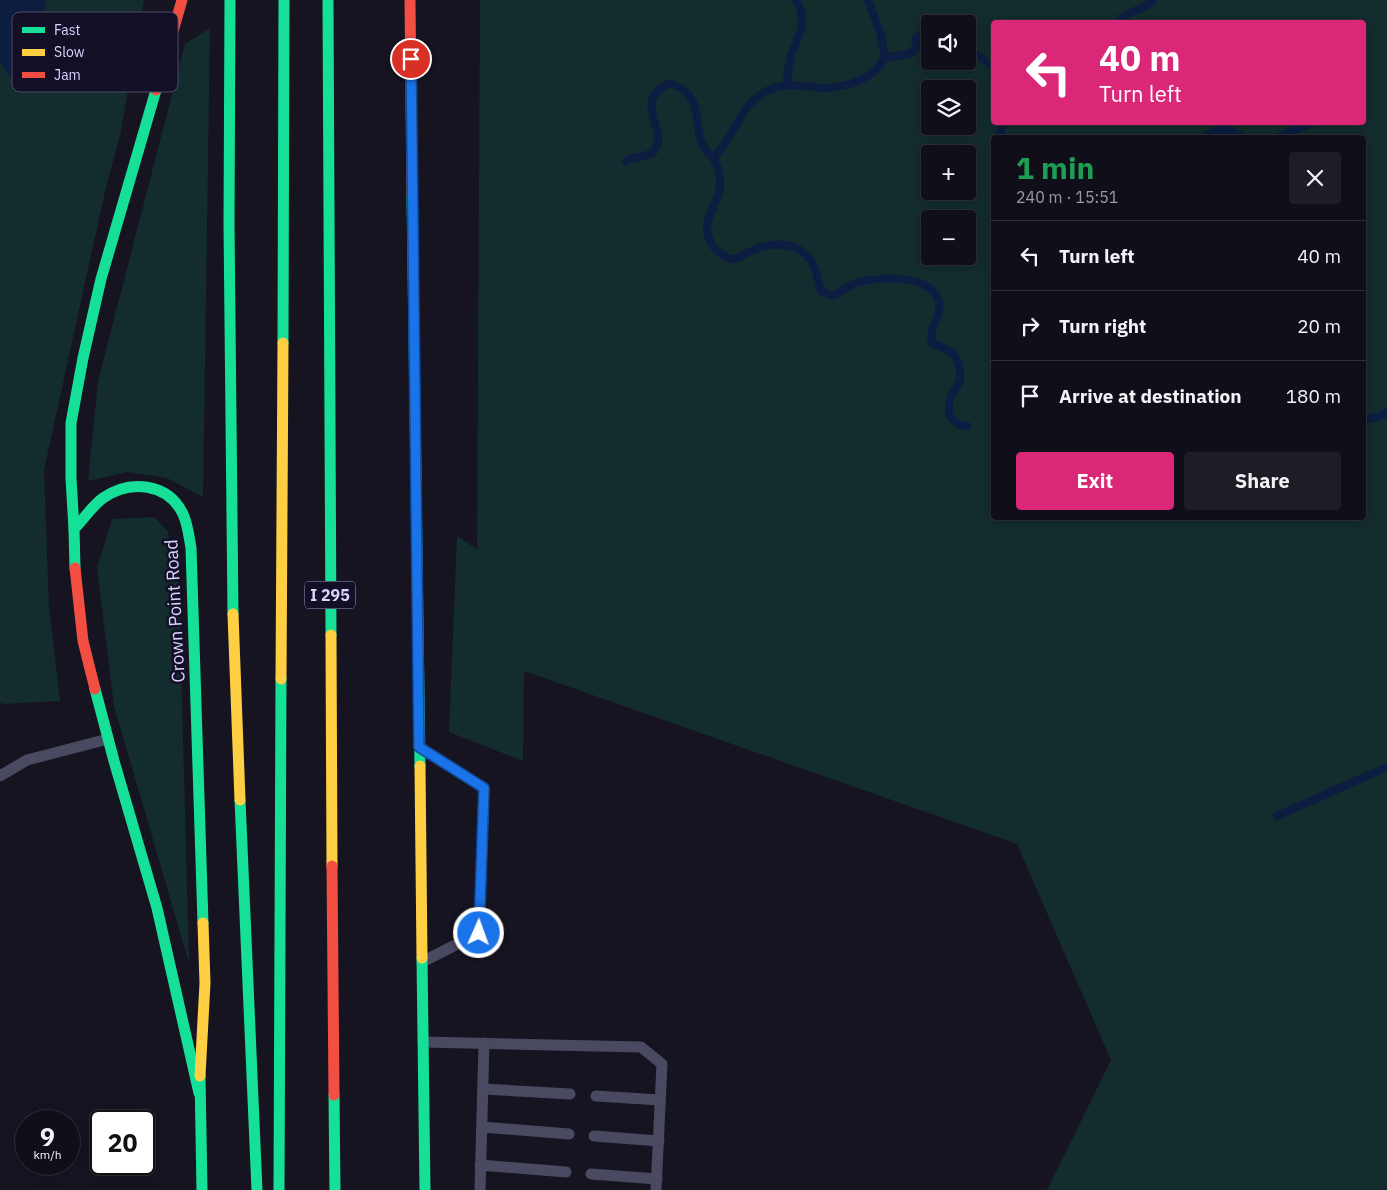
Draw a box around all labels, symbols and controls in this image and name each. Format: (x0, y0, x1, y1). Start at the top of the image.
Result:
legend (12, 12, 178, 92)
map controls (921, 15, 976, 265)
button: sound (921, 15, 976, 70)
text: Fast (54, 21, 80, 39)
text: 40 m (1099, 35, 1181, 81)
pin (390, 38, 432, 80)
icon: left (1016, 40, 1081, 105)
text: Slow (54, 43, 85, 61)
icon: arrive (397, 45, 425, 73)
text: Jam (54, 66, 81, 84)
text: Turn left (1099, 79, 1182, 108)
button: layers (921, 80, 976, 135)
button: + (921, 145, 976, 200)
text: 1 min (1016, 148, 1094, 187)
button: close (1289, 152, 1341, 204)
text: 240 m · 15:51 (1016, 187, 1118, 207)
button: − (921, 210, 976, 265)
icon: left (1016, 242, 1044, 270)
text: Turn left (1059, 244, 1135, 268)
text: 40 m (1297, 244, 1341, 268)
icon: right (1016, 312, 1044, 340)
text: Turn right (1059, 314, 1146, 338)
text: 20 m (1297, 314, 1341, 338)
icon: arrive (1016, 382, 1044, 410)
text: Arrive at destination (1059, 384, 1242, 408)
text: 180 m (1286, 384, 1341, 408)
button: Exit (1016, 452, 1174, 510)
button: Share (1184, 452, 1341, 510)
street label: Crown Point Road (159, 539, 190, 683)
road number: I 295 (305, 582, 355, 608)
position arrow (452, 906, 504, 958)
speed limit sign: 20 (90, 1110, 155, 1175)
text: 9 (40, 1120, 55, 1153)
text: km/h (33, 1147, 62, 1162)

